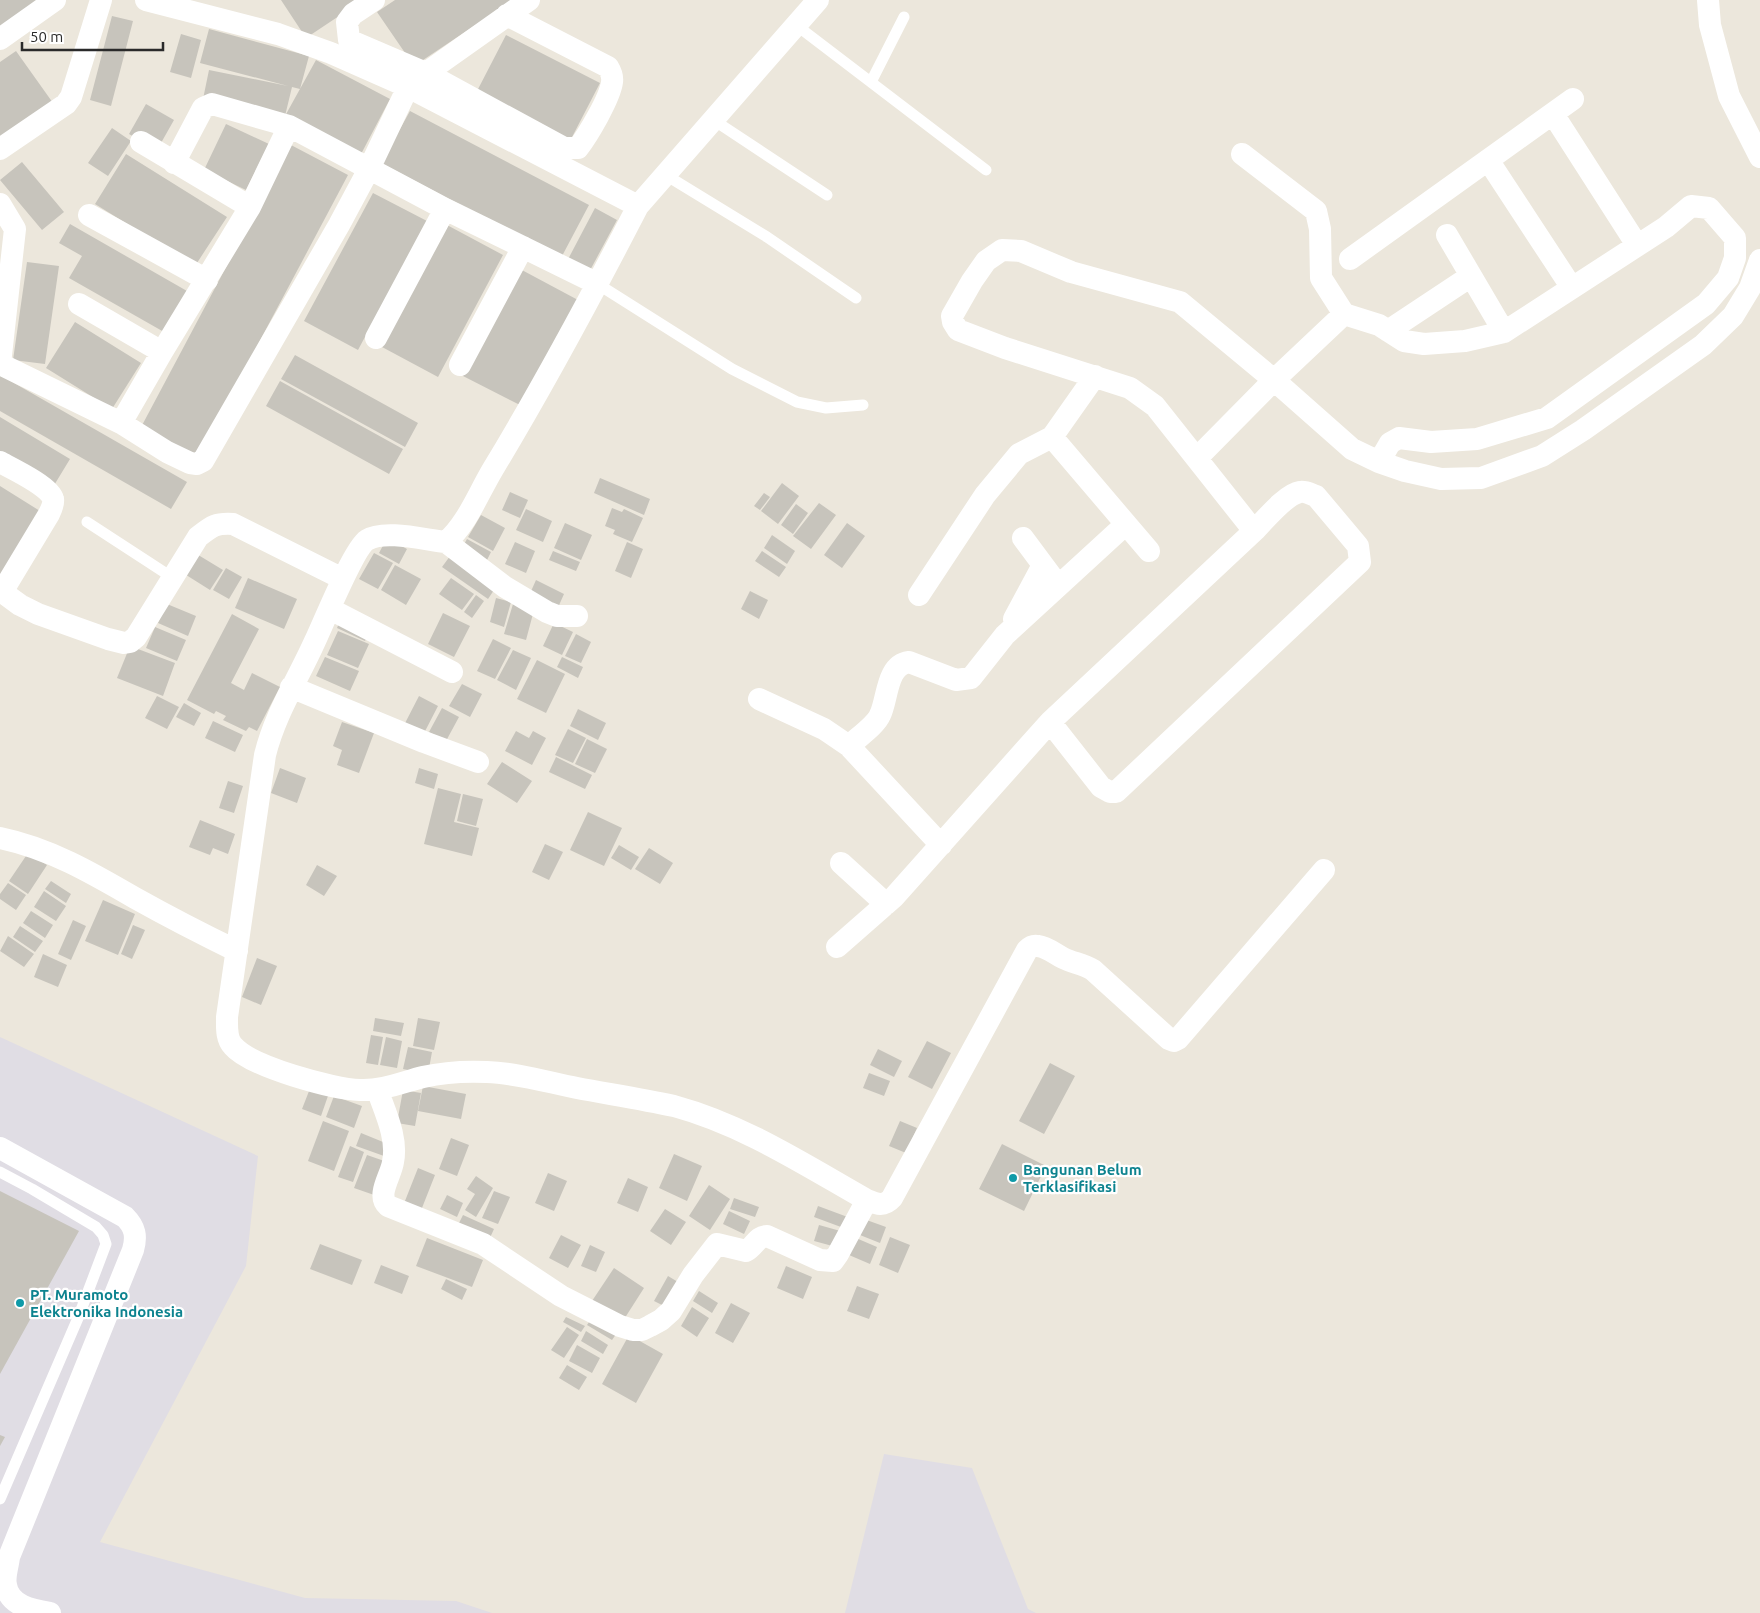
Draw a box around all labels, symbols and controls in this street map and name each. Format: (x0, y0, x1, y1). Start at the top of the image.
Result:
scale bar (22, 20, 164, 52)
text: 50 m (30, 28, 63, 45)
place label: Bangunan Belum Terklasifikasi (1023, 1161, 1142, 1195)
marker: Bangunan Belum Terklasifikasi (1007, 1172, 1019, 1184)
place label: PT. Muramoto Elektronika Indonesia (30, 1286, 183, 1320)
marker: PT. Muramoto Elektronika Indonesia (14, 1297, 26, 1309)

